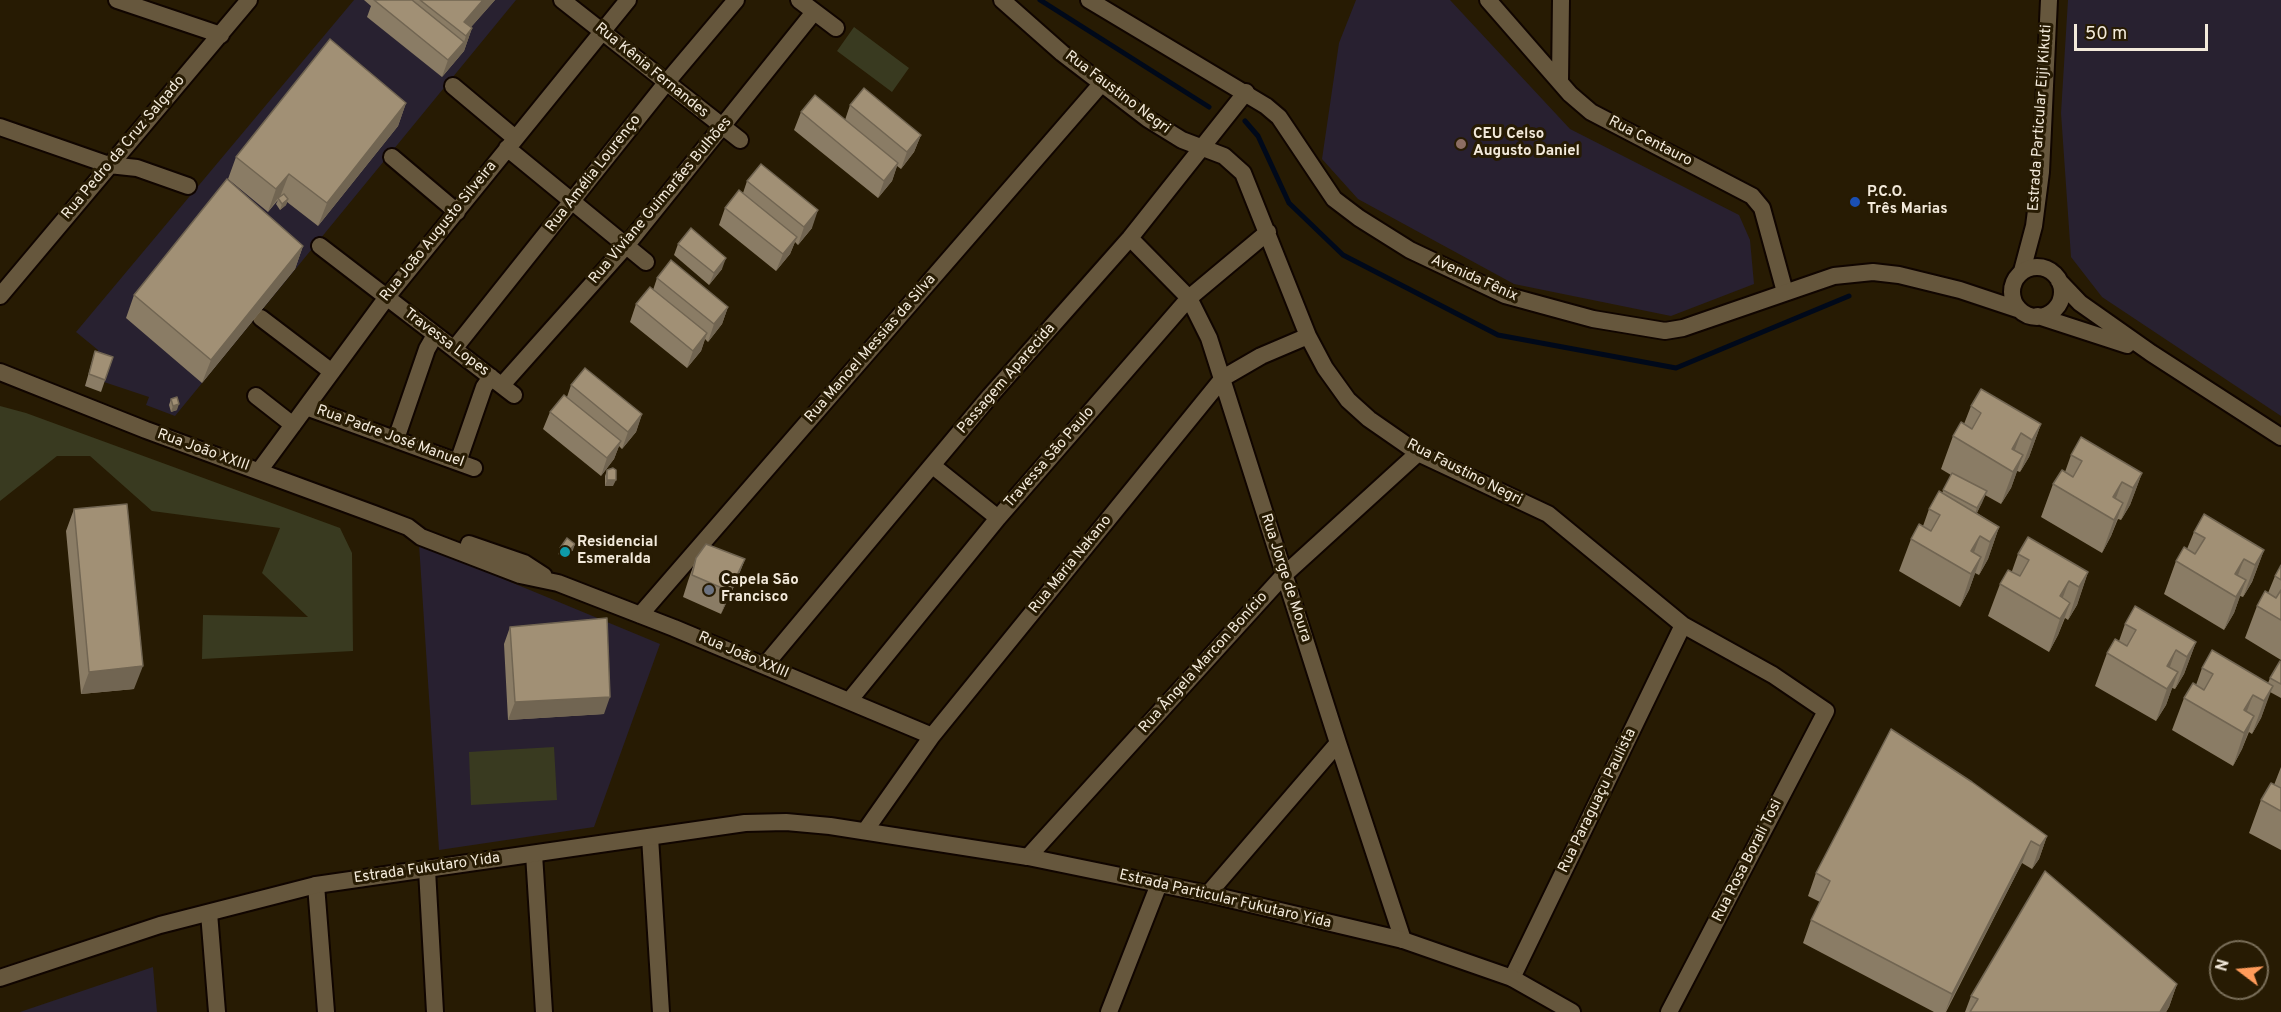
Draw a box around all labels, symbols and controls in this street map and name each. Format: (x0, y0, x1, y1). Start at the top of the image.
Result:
scale bar (2077, 12, 2210, 50)
street label: Rua Kênia Fernandes (591, 20, 711, 122)
text: 50 m (2085, 23, 2127, 46)
street label: Estrada Particular Eiji Kikuti (2025, 24, 2057, 212)
street label: Rua Faustino Negri (1061, 48, 1173, 138)
street label: Rua Pedro da Cruz Salgado (58, 72, 190, 224)
street label: Rua Amélia Lourenço (543, 112, 645, 236)
street label: Rua Centauro (1605, 113, 1695, 171)
street label: Rua Viviane Guimarães Bulhões (586, 114, 736, 288)
place label: CEU Celso Augusto Daniel (1473, 126, 1580, 161)
marker: CEU Celso Augusto Daniel (1454, 137, 1468, 151)
street label: Rua João Augusto Silveira (377, 158, 501, 306)
place label: P.C.O. Três Marias (1867, 184, 1948, 219)
marker: P.C.O. Três Marias (1848, 195, 1862, 209)
street label: Avenida Fênix (1428, 252, 1520, 306)
street label: Rua Manoel Messias da Silva (802, 271, 940, 427)
street label: Travessa Lopes (400, 305, 492, 381)
street label: Passagem Aparecida (954, 320, 1060, 438)
street label: Rua Padre José Manuel (314, 402, 466, 472)
street label: Travessa São Paulo (1001, 404, 1099, 512)
street label: Rua João XXIII (155, 426, 251, 476)
street label: Rua Faustino Negri (1403, 436, 1525, 510)
street label: Rua Jorge de Moura (1256, 511, 1314, 645)
street label: Rua Maria Nakano (1026, 512, 1116, 618)
place label: Residencial Esmeralda (577, 534, 658, 569)
marker: Residencial Esmeralda (558, 545, 572, 559)
place label: Capela São Francisco (721, 572, 799, 607)
marker: Capela São Francisco (702, 583, 716, 597)
street label: Rua Ângela Marcon Bonício (1136, 589, 1272, 737)
street label: Rua João XXIII (695, 629, 791, 683)
street label: Rua Paraguaçu Paulista (1555, 726, 1641, 876)
street label: Rua Rosa Borali Tosi (1709, 797, 1787, 925)
street label: Estrada Fukutaro Yida (353, 850, 501, 888)
street label: Estrada Particular Fukutaro Yida (1117, 867, 1333, 933)
north arrow (2209, 940, 2269, 1000)
text: N (2212, 957, 2235, 974)

